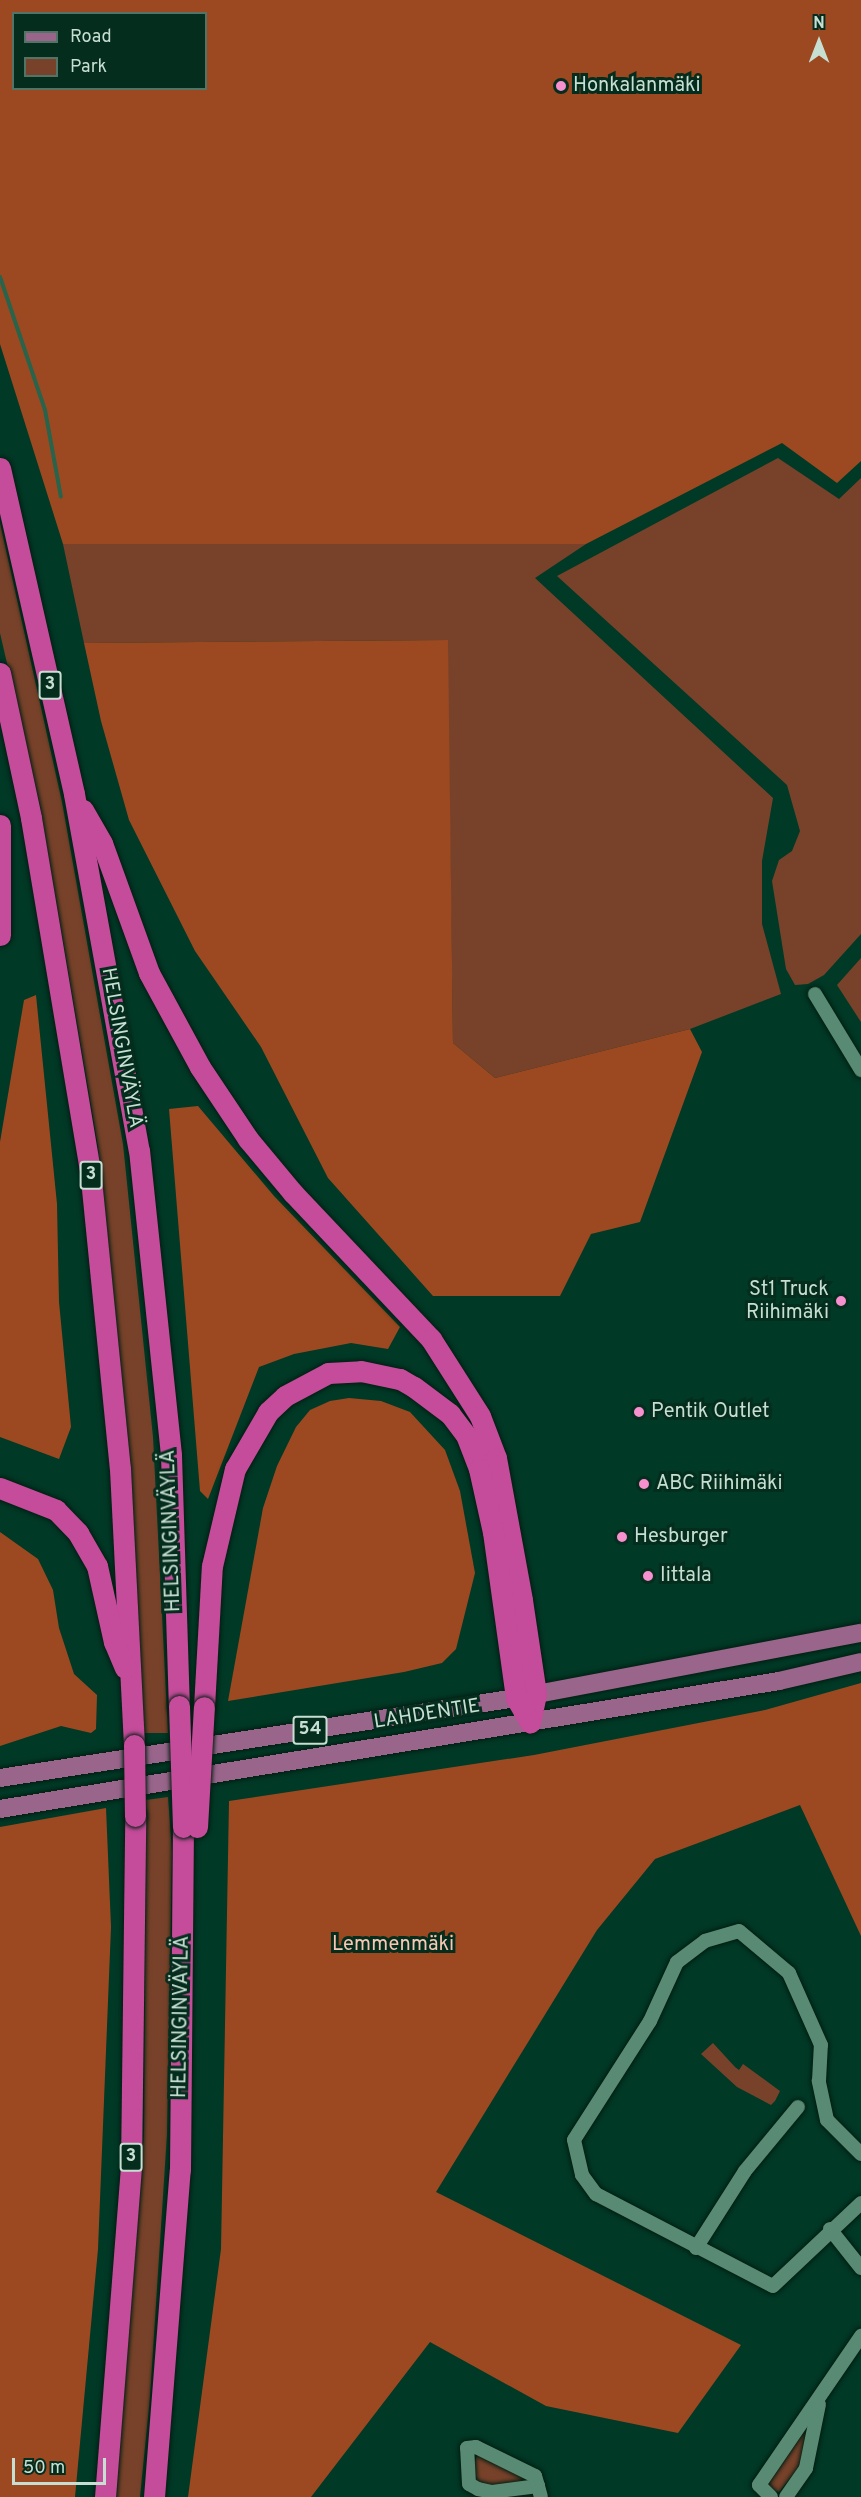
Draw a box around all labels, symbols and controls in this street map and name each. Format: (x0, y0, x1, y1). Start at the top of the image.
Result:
legend (12, 12, 207, 90)
north arrow (789, 12, 849, 72)
text: N (813, 14, 825, 34)
text: Road (70, 26, 112, 49)
text: Park (70, 56, 107, 79)
place label: Honkalanmäki (573, 74, 701, 98)
marker: Honkalanmäki (554, 79, 568, 93)
road number: 3 (38, 670, 62, 700)
street label: HELSINGINVÄYLÄ (95, 966, 147, 1130)
road number: 3 (79, 1160, 103, 1190)
place label: St1 Truck Riihimäki (746, 1278, 829, 1325)
marker: St1 Truck Riihimäki (834, 1294, 848, 1308)
place label: Pentik Outlet (651, 1400, 770, 1424)
marker: Pentik Outlet (632, 1405, 646, 1419)
street label: HELSINGINVÄYLÄ (157, 1449, 187, 1613)
place label: ABC Riihimäki (656, 1472, 783, 1496)
marker: ABC Riihimäki (637, 1477, 651, 1491)
place label: Hesburger (634, 1525, 728, 1549)
marker: Hesburger (615, 1530, 629, 1544)
place label: Iittala (660, 1564, 712, 1588)
marker: Iittala (641, 1569, 655, 1583)
street label: LAHDENTIE (372, 1695, 482, 1735)
road number: 54 (292, 1715, 328, 1745)
park label: Lemmenmäki (332, 1933, 454, 1957)
street label: HELSINGINVÄYLÄ (169, 1936, 195, 2098)
road number: 3 (119, 2142, 143, 2172)
scale bar (15, 2446, 110, 2484)
text: 50 m (23, 2457, 65, 2480)

